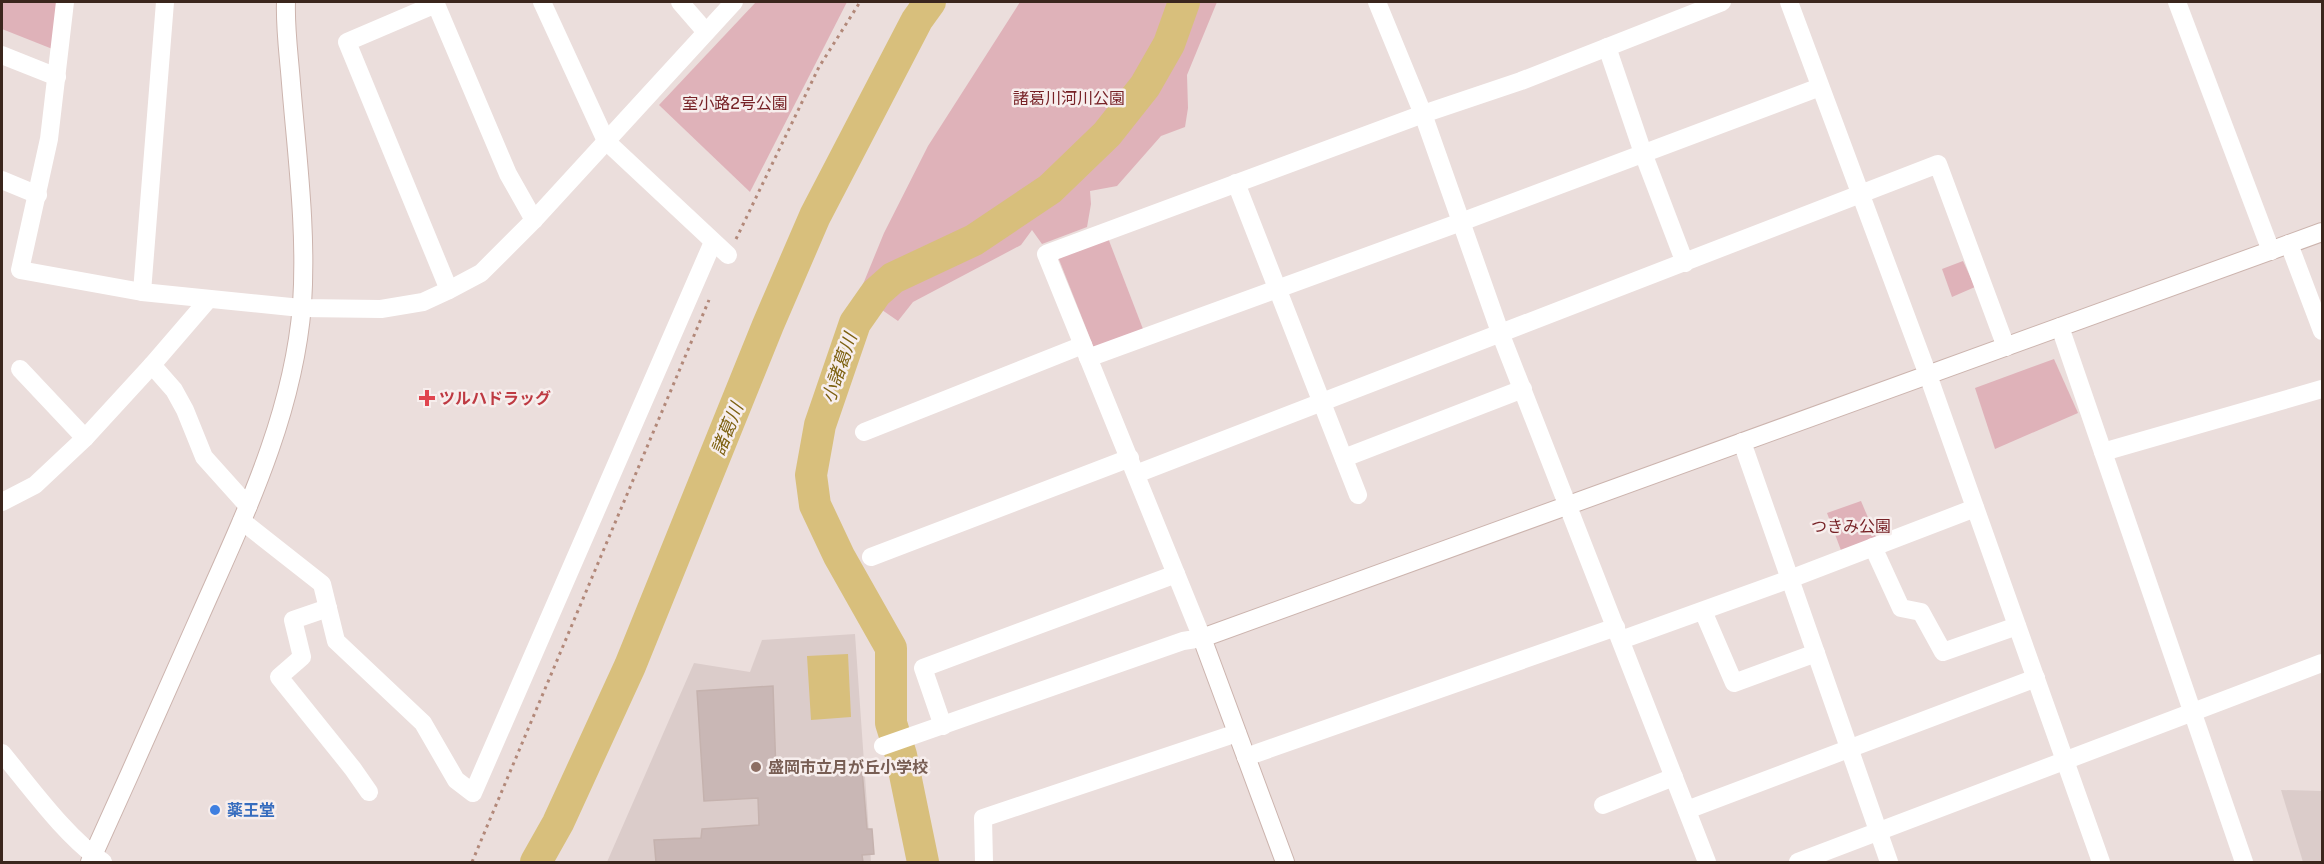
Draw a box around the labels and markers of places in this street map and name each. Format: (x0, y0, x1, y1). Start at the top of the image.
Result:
place label: ツルハドラッグ (439, 389, 551, 408)
marker: ツルハドラッグ (420, 391, 434, 405)
place label: 盛岡市立月が丘小学校 (768, 758, 928, 777)
marker: 盛岡市立月が丘小学校 (749, 760, 763, 774)
place label: 薬王堂 (227, 801, 275, 820)
marker: 薬王堂 (208, 803, 222, 817)

